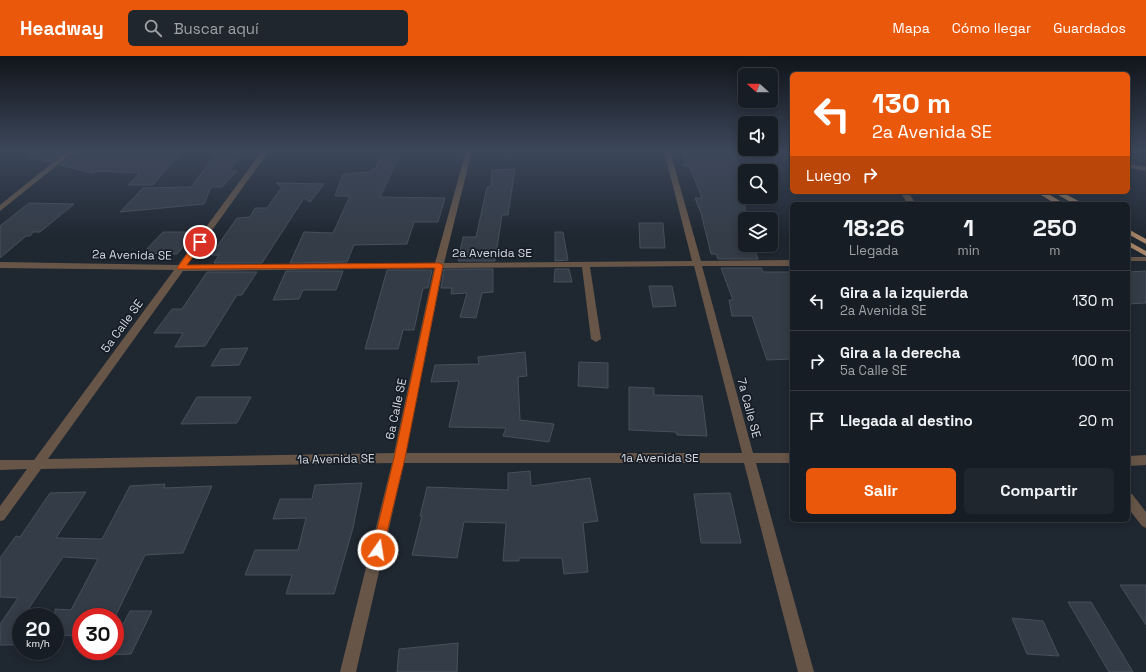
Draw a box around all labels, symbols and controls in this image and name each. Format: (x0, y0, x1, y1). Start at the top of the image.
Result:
search box (128, 10, 408, 46)
text: Headway (20, 16, 104, 41)
icon: search (142, 17, 164, 39)
text: Buscar aquí (174, 19, 259, 38)
text: Mapa (893, 19, 930, 37)
text: Cómo llegar (952, 19, 1031, 37)
text: Guardados (1053, 19, 1126, 37)
north arrow (738, 68, 778, 108)
map controls (738, 68, 778, 252)
text: 130 m (872, 85, 951, 121)
icon: left (806, 88, 858, 140)
button: sound (738, 116, 778, 156)
text: 2a Avenida SE (872, 120, 992, 143)
button: search (738, 164, 778, 204)
icon: right (859, 164, 881, 186)
text: Luego (806, 166, 851, 185)
button: layers (738, 212, 778, 252)
text: 18:26 (843, 212, 904, 243)
text: 1 (963, 212, 974, 243)
text: 250 (1033, 212, 1077, 243)
pin (183, 225, 217, 259)
icon: arrive (189, 231, 211, 253)
text: Llegada (849, 242, 898, 259)
text: min (957, 242, 980, 259)
text: m (1049, 242, 1061, 259)
street label: 2a Avenida SE (452, 245, 532, 261)
street label: 2a Avenida SE (92, 246, 172, 264)
text: Gira a la izquierda (840, 283, 968, 302)
icon: left (806, 290, 828, 312)
text: 130 m (1072, 291, 1114, 310)
street label: 5a Calle SE (97, 296, 147, 356)
text: 2a Avenida SE (840, 302, 927, 319)
text: Gira a la derecha (840, 343, 960, 362)
icon: right (806, 350, 828, 372)
text: 100 m (1072, 351, 1114, 370)
text: 5a Calle SE (840, 362, 907, 379)
street label: 7a Calle SE (733, 376, 765, 440)
street label: 6a Calle SE (382, 377, 410, 441)
icon: arrive (806, 410, 828, 432)
text: Llegada al destino (840, 411, 973, 430)
text: 20 m (1079, 411, 1114, 430)
street label: 1a Avenida SE (297, 450, 375, 468)
street label: 1a Avenida SE (621, 450, 699, 466)
button: Salir (806, 468, 956, 514)
button: Compartir (964, 468, 1114, 514)
position arrow (357, 529, 399, 571)
speed limit sign: 30 (72, 608, 124, 660)
text: 20 (26, 616, 50, 642)
text: km/h (26, 637, 50, 650)

